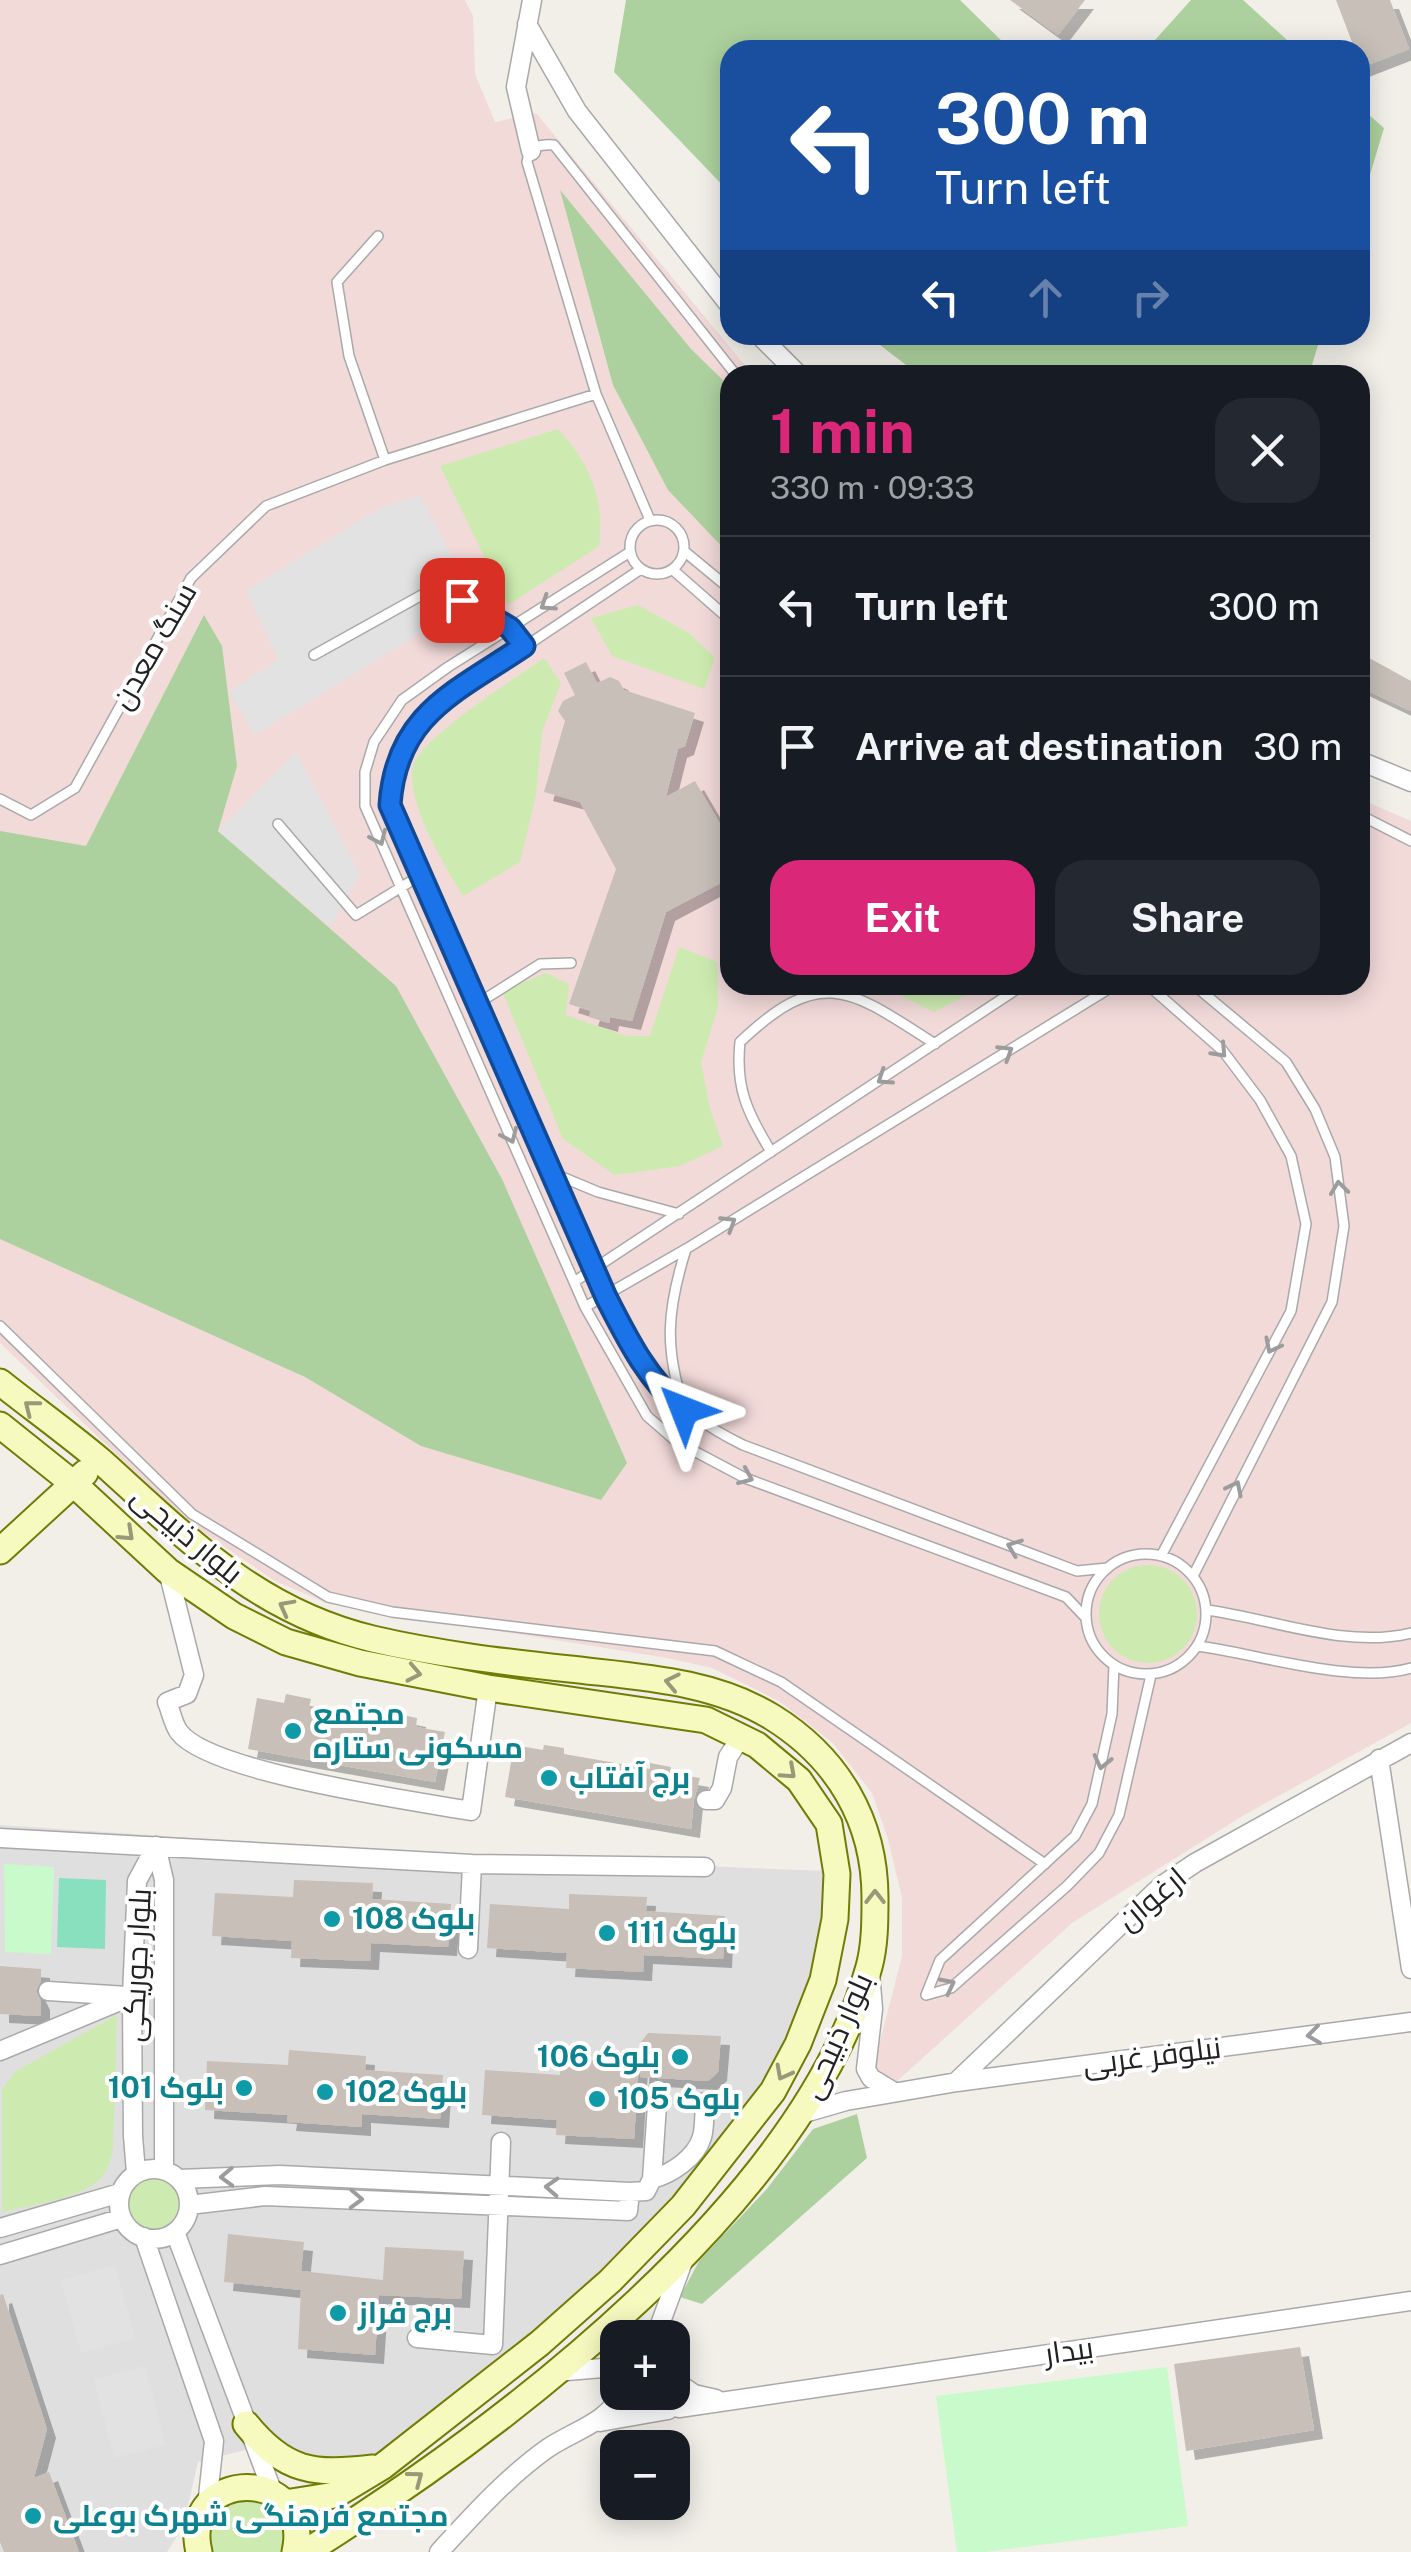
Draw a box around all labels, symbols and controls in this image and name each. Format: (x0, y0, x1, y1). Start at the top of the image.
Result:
text: 300 m (935, 77, 1150, 160)
icon: left (770, 80, 900, 210)
text: Turn left (935, 161, 1111, 214)
icon: left (913, 270, 968, 325)
icon: ahead (1018, 270, 1073, 325)
icon: right (1123, 270, 1178, 325)
text: 1 min (770, 396, 915, 467)
button: close (1215, 398, 1320, 503)
text: 330 m · 09:33 (770, 469, 974, 506)
pin (420, 558, 505, 643)
icon: arrive (435, 573, 490, 628)
street label: سنگ معدن (103, 576, 204, 715)
icon: left (770, 579, 825, 634)
text: Turn left (855, 584, 1009, 629)
text: 300 m (1208, 584, 1320, 629)
one-way arrow (540, 592, 558, 611)
icon: arrive (770, 719, 825, 774)
text: Arrive at destination (855, 724, 1223, 769)
text: 30 m (1253, 724, 1342, 769)
one-way arrow (367, 828, 387, 846)
button: Exit (770, 860, 1035, 975)
button: Share (1055, 860, 1320, 975)
one-way arrow (1208, 1039, 1226, 1057)
one-way arrow (995, 1045, 1013, 1064)
one-way arrow (876, 1066, 894, 1085)
one-way arrow (498, 1125, 518, 1143)
one-way arrow (1329, 1179, 1350, 1195)
one-way arrow (719, 1216, 737, 1235)
one-way arrow (1265, 1336, 1284, 1354)
position arrow (632, 1358, 736, 1462)
one-way arrow (25, 1401, 43, 1418)
one-way arrow (736, 1465, 754, 1485)
street label: بلوار ذبیحی (124, 1477, 250, 1592)
one-way arrow (1223, 1480, 1242, 1498)
one-way arrow (115, 1522, 134, 1540)
one-way arrow (1007, 1539, 1024, 1559)
one-way arrow (278, 1600, 296, 1619)
one-way arrow (405, 1662, 422, 1683)
one-way arrow (664, 1673, 681, 1694)
place label: مجتمع مسکونی ستاره (313, 1695, 523, 1766)
marker: مجتمع مسکونی ستاره (282, 1720, 304, 1742)
one-way arrow (1092, 1753, 1113, 1770)
place label: برج آفتاب (569, 1759, 690, 1798)
one-way arrow (777, 1761, 796, 1779)
marker: برج آفتاب (538, 1767, 560, 1789)
street label: ارغوان (1109, 1859, 1193, 1937)
street label: بلوار جوریکی (114, 1887, 159, 2043)
one-way arrow (864, 1888, 886, 1904)
place label: بلوک 108 (352, 1900, 475, 1937)
marker: بلوک 108 (321, 1908, 343, 1930)
place label: بلوک 111 (627, 1914, 737, 1951)
marker: بلوک 111 (596, 1922, 618, 1944)
street label: بلوار ذبیحی (792, 1967, 881, 2104)
one-way arrow (937, 1978, 956, 1997)
one-way arrow (1306, 2024, 1322, 2045)
street label: نیلوفر غربی (1081, 2029, 1223, 2082)
place label: بلوک 106 (537, 2038, 660, 2075)
marker: بلوک 106 (669, 2046, 691, 2068)
one-way arrow (775, 2062, 795, 2080)
place label: بلوک 101 (108, 2069, 224, 2106)
place label: بلوک 102 (345, 2073, 467, 2110)
marker: بلوک 101 (233, 2077, 255, 2099)
place label: بلوک 105 (617, 2080, 741, 2117)
marker: بلوک 102 (314, 2081, 336, 2103)
marker: بلوک 105 (586, 2088, 608, 2110)
one-way arrow (219, 2167, 235, 2188)
one-way arrow (544, 2177, 560, 2198)
one-way arrow (349, 2189, 364, 2210)
place label: برج فراز (357, 2294, 452, 2333)
marker: برج فراز (327, 2302, 349, 2324)
map controls (600, 2320, 690, 2520)
button: + (600, 2320, 690, 2410)
street label: بیدار (1040, 2329, 1096, 2372)
button: − (600, 2430, 690, 2520)
one-way arrow (405, 2473, 423, 2490)
place label: مجتمع فرهنگی شهرک بوعلی (53, 2497, 449, 2536)
marker: مجتمع فرهنگی شهرک بوعلی (22, 2505, 44, 2527)

